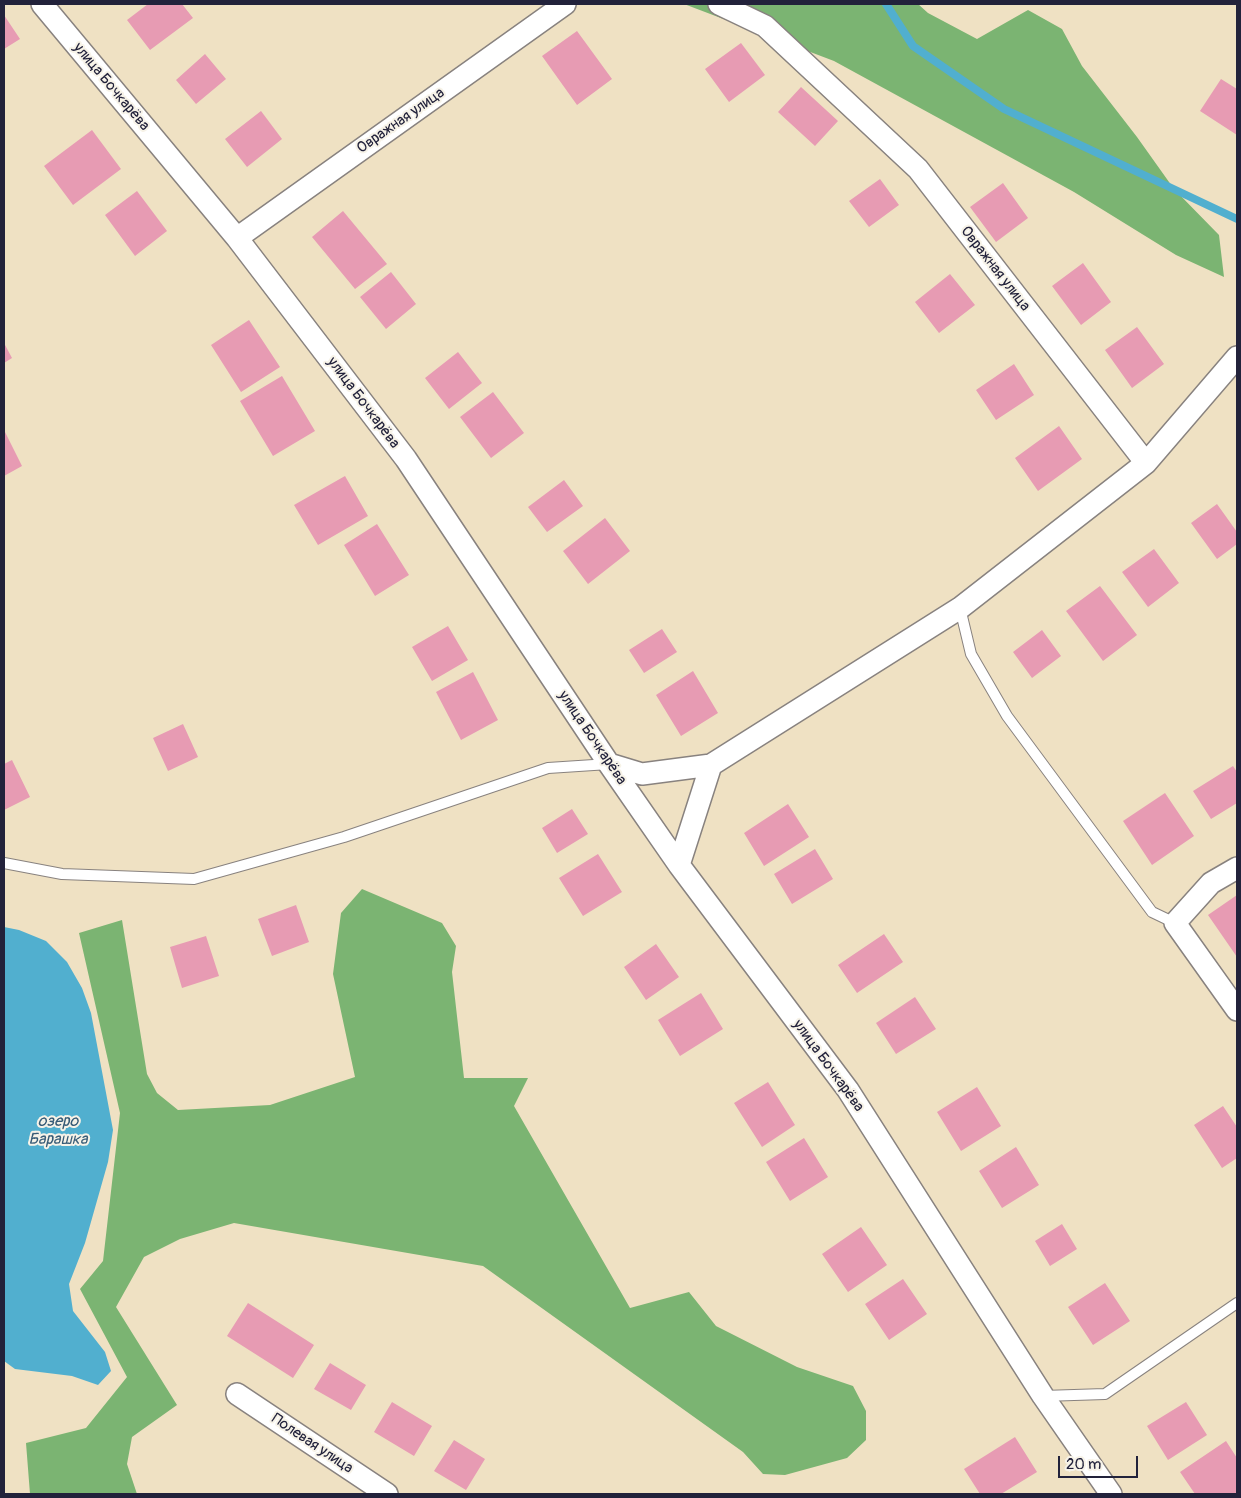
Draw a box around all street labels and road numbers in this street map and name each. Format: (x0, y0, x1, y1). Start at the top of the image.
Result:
street label: улица Бочкарёва (69, 39, 153, 135)
street label: Овражная улица (354, 84, 448, 158)
street label: Овражная улица (956, 223, 1034, 315)
street label: улица Бочкарёва (323, 354, 403, 452)
street label: улица Бочкарёва (554, 688, 630, 788)
street label: улица Бочкарёва (789, 1016, 867, 1116)
street label: Полевая улица (268, 1410, 356, 1478)

